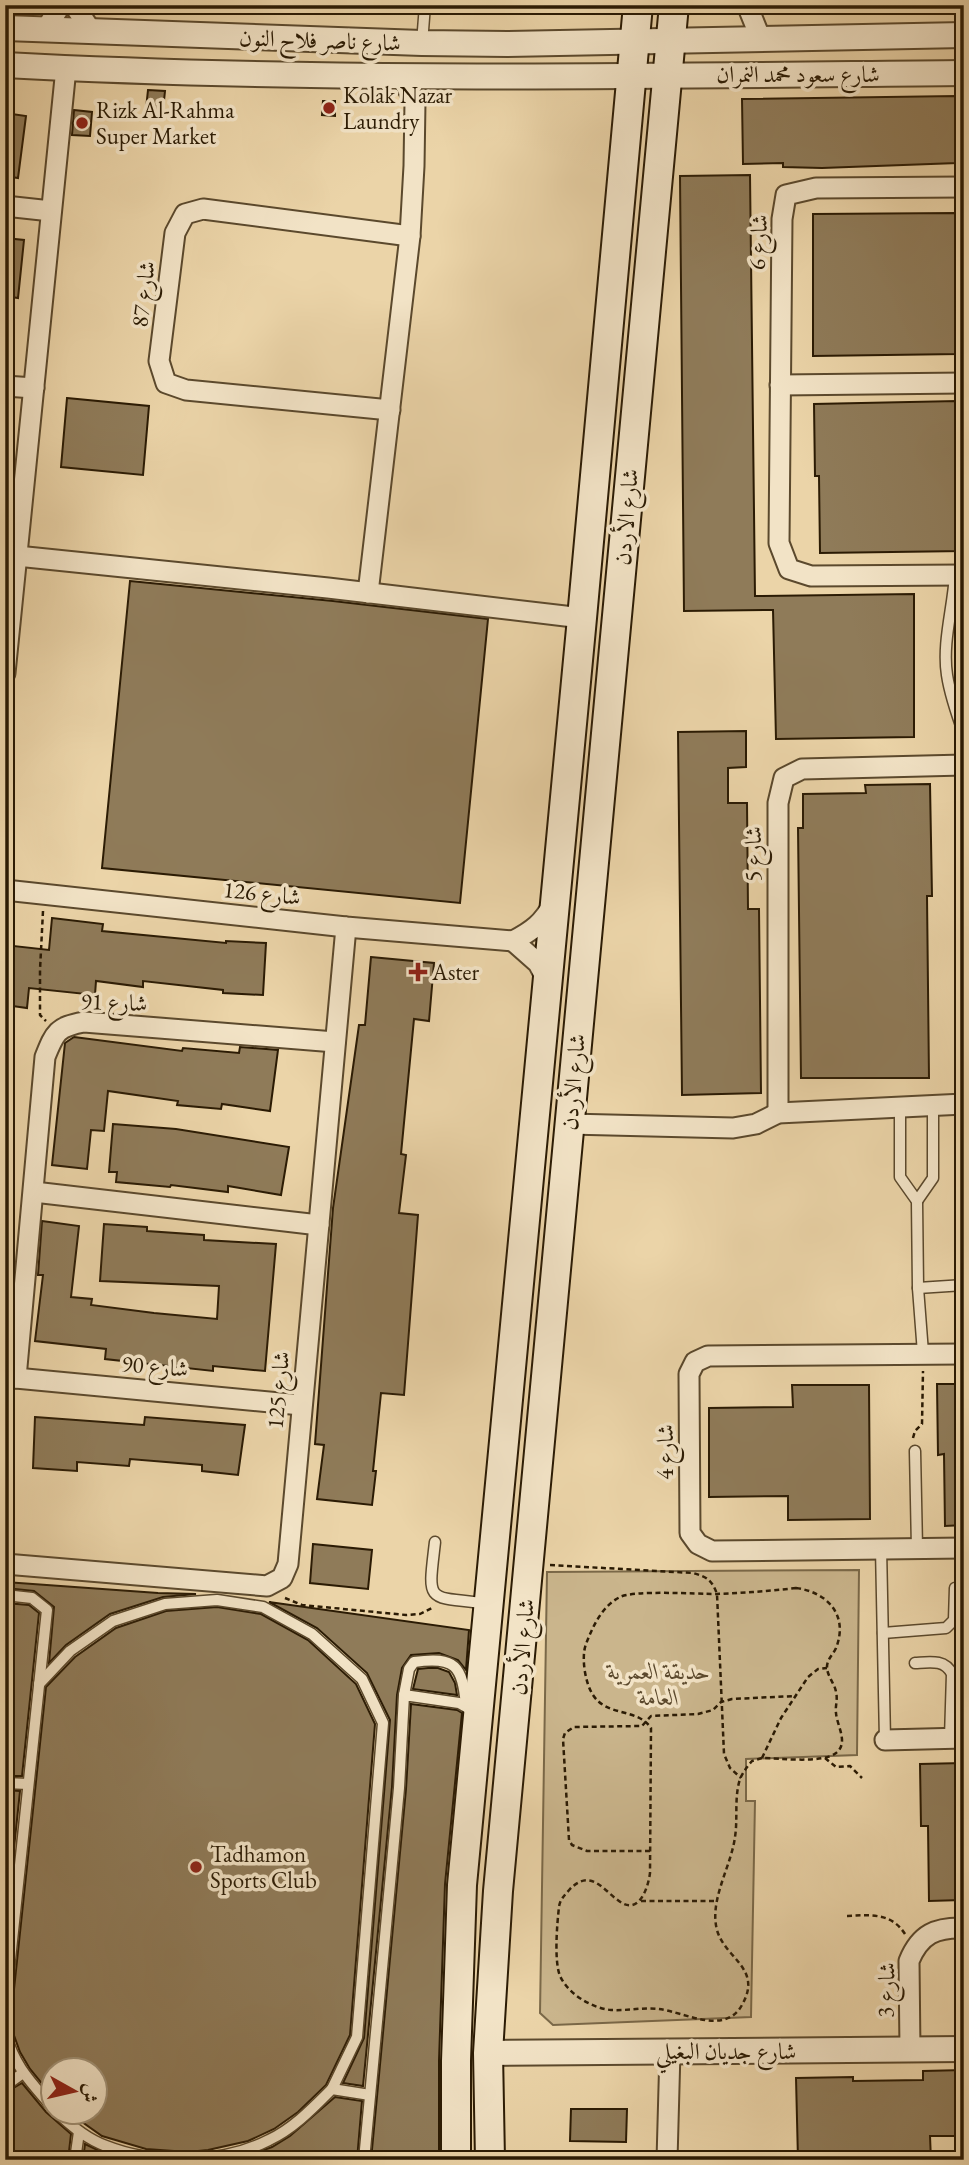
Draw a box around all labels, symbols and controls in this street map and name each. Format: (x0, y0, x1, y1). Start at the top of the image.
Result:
street label: شارع ناصر فلاح النون (238, 22, 401, 64)
street label: شارع سعود محمد النمران (716, 59, 880, 94)
place label: Kolak Nazar Laundry (343, 80, 453, 136)
place label: Rizk Al-Rahma Super Market (96, 95, 235, 151)
marker: Kolak Nazar Laundry (321, 100, 337, 116)
marker: Rizk Al-Rahma Super Market (74, 115, 90, 131)
street label: شارع 6 (742, 213, 779, 271)
street label: شارع 87 (124, 259, 167, 330)
street label: شارع الأردن (606, 467, 650, 567)
street label: شارع 5 (738, 826, 773, 882)
street label: شارع 126 (221, 874, 302, 917)
place label: Aster (431, 957, 480, 987)
marker: Aster (410, 964, 426, 980)
street label: شارع 91 (80, 986, 148, 1023)
street label: شارع الأردن (553, 1032, 597, 1132)
street label: شارع 90 (120, 1348, 189, 1389)
street label: شارع 125 (260, 1350, 301, 1430)
street label: شارع 4 (650, 1424, 685, 1480)
street label: شارع الأردن (502, 1597, 546, 1697)
park label: حديقة العمرية العامة (605, 1656, 711, 1712)
place label: Tadhamon Sports Club (210, 1839, 317, 1895)
marker: Tadhamon Sports Club (188, 1859, 204, 1875)
street label: شارع 3 (870, 1962, 907, 2018)
street label: شارع جديان البغيلي (656, 2036, 796, 2074)
north arrow (38, 2056, 108, 2126)
text: ش (77, 2082, 104, 2104)

